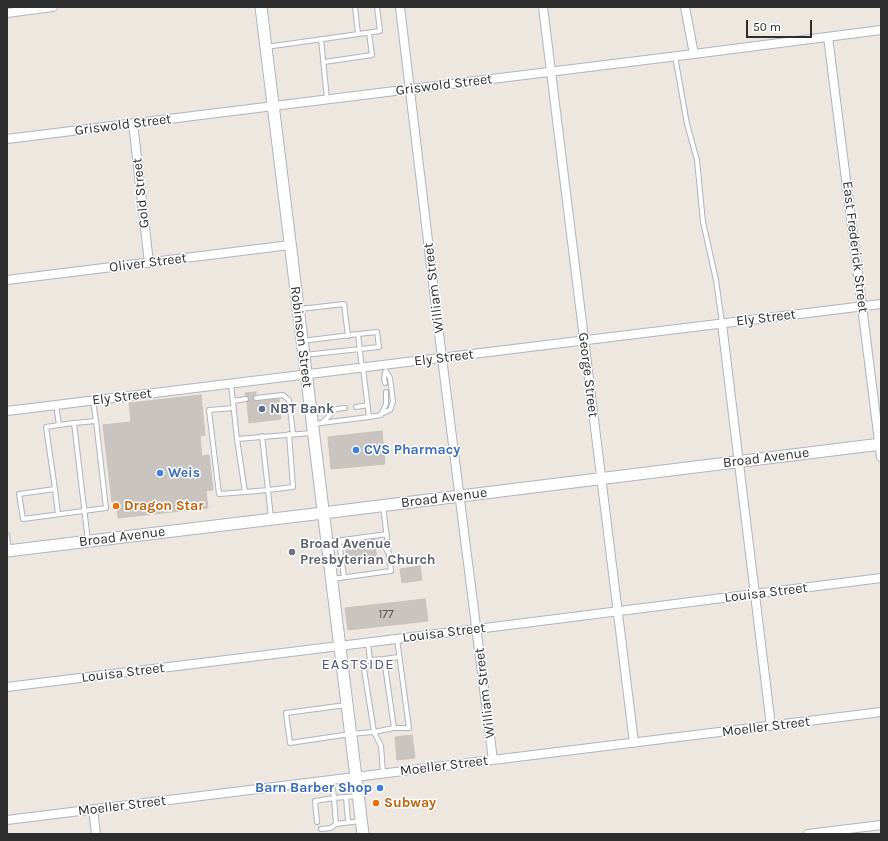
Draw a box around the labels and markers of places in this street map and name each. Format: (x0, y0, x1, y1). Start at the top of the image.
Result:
place label: NBT Bank (270, 401, 334, 417)
marker: NBT Bank (257, 404, 267, 414)
place label: CVS Pharmacy (364, 442, 460, 458)
marker: CVS Pharmacy (351, 445, 361, 455)
place label: Weis (168, 465, 200, 481)
marker: Weis (155, 468, 165, 478)
place label: Dragon Star (124, 498, 204, 514)
marker: Dragon Star (111, 501, 121, 511)
place label: Broad Avenue Presbyterian Church (300, 536, 436, 568)
marker: Broad Avenue Presbyterian Church (287, 547, 297, 557)
place label: Barn Barber Shop (255, 780, 372, 796)
marker: Barn Barber Shop (375, 783, 385, 793)
place label: Subway (384, 795, 436, 811)
marker: Subway (371, 798, 381, 808)

